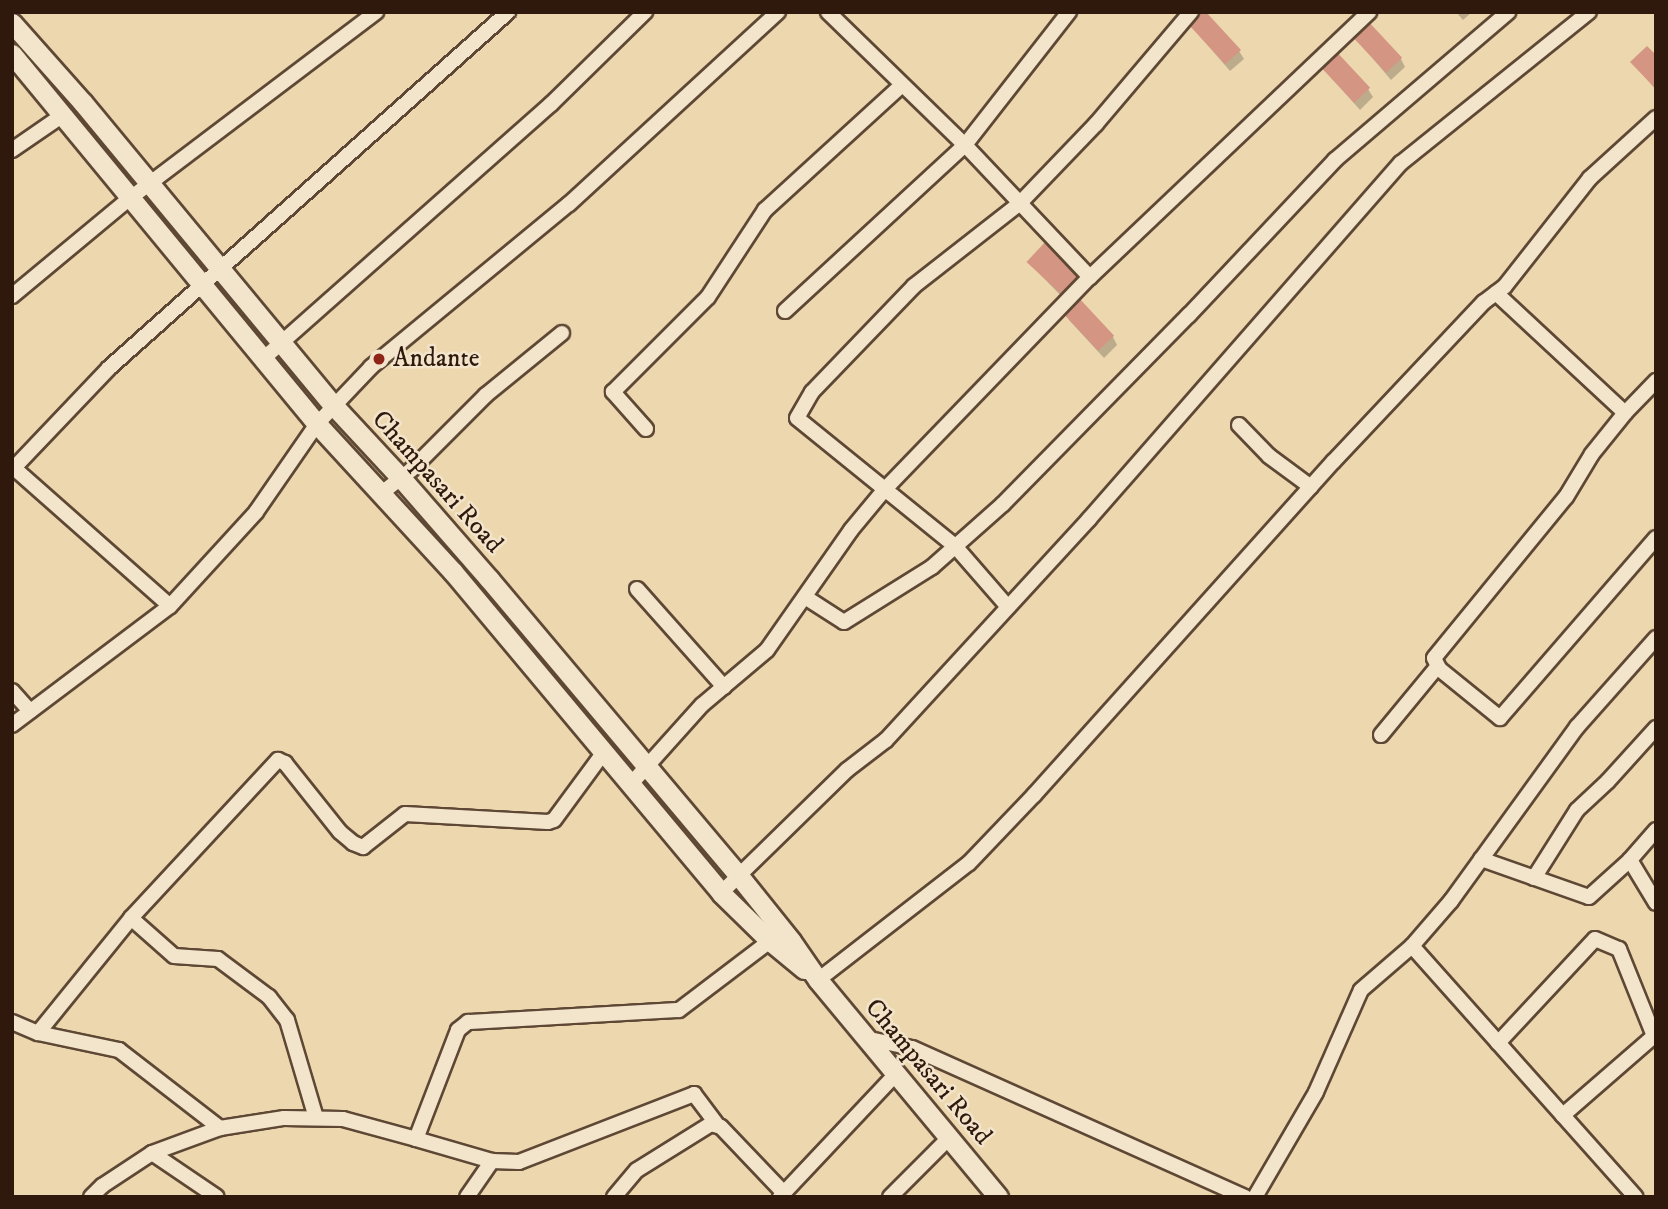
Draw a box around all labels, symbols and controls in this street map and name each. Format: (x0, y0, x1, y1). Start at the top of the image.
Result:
place label: Andante (393, 343, 480, 375)
marker: Andante (371, 351, 387, 367)
street label: Champasari Road (365, 404, 509, 560)
street label: Champasari Road (858, 993, 998, 1151)

